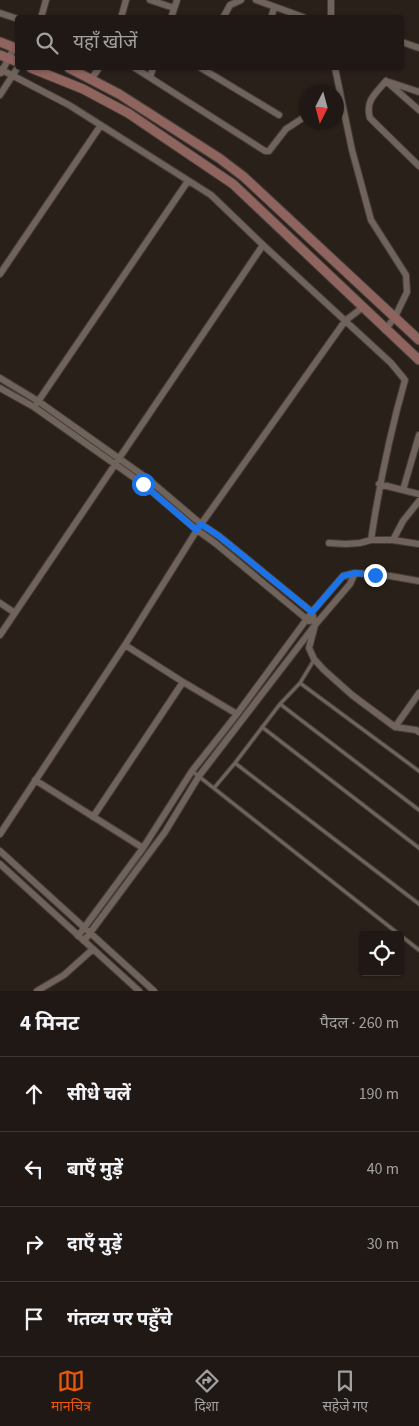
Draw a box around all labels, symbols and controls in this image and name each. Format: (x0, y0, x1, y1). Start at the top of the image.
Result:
search box (15, 15, 404, 70)
icon: search (33, 29, 61, 57)
text: यहाँ खोजें (73, 29, 137, 56)
north arrow (299, 85, 344, 130)
route start (132, 473, 155, 496)
route end (364, 564, 387, 587)
map controls (359, 931, 404, 976)
button: locate (359, 931, 404, 976)
text: 4 मिनट (20, 1008, 79, 1038)
text: पैदल · 260 m (320, 1012, 399, 1034)
icon: ahead (20, 1080, 48, 1108)
text: सीधे चलें (67, 1081, 131, 1108)
text: 190 m (359, 1083, 399, 1105)
icon: left (20, 1155, 48, 1183)
text: बाएँ मुड़ें (67, 1156, 123, 1183)
text: 40 m (367, 1158, 399, 1180)
icon: right (20, 1230, 48, 1258)
text: दाएँ मुड़ें (67, 1231, 122, 1258)
text: 30 m (367, 1233, 399, 1255)
icon: arrive (20, 1305, 48, 1333)
text: गंतव्य पर पहुँचे (67, 1306, 172, 1333)
tab: मानचित्र (51, 1367, 91, 1417)
tab: दिशा (193, 1367, 221, 1417)
tab: सहेजे गए (322, 1367, 368, 1417)

